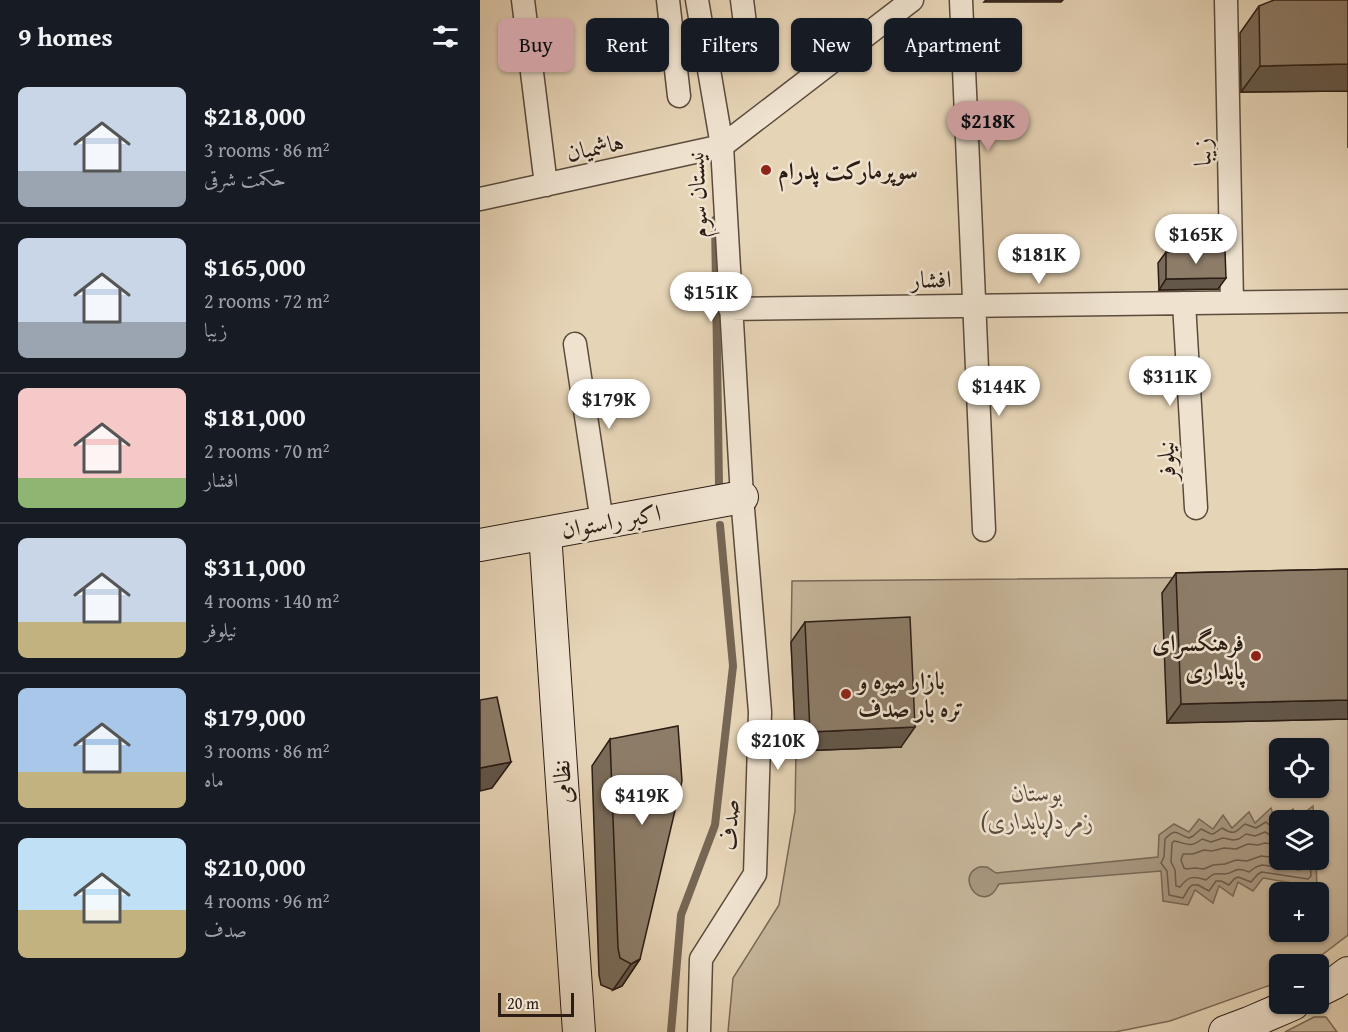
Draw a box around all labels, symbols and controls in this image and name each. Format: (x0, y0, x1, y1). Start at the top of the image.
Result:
text: 9 homes (18, 17, 113, 56)
chip: Buy (498, 18, 574, 72)
chip: Rent (586, 18, 669, 72)
chip: Filters (681, 18, 779, 72)
chip: New (791, 18, 872, 72)
chip: Apartment (884, 18, 1022, 72)
icon: filters (429, 20, 462, 53)
text: $218,000 (204, 96, 306, 135)
pin: $218K (946, 101, 1030, 152)
text: $218K (961, 106, 1015, 135)
icon: home (66, 111, 138, 183)
street label: هاشمیان (563, 124, 627, 170)
text: 3 rooms · 86 m² (204, 135, 330, 164)
street label: زیبا (1184, 138, 1220, 166)
street label: نیستان سوم (677, 151, 721, 239)
place label: سوپرمارکت پدرام (778, 153, 918, 192)
marker: سوپرمارکت پدرام (759, 163, 773, 177)
text: حکمت شرقی (204, 164, 286, 193)
pin: $165K (1154, 214, 1238, 265)
text: $165K (1169, 219, 1223, 248)
pin: $181K (997, 234, 1081, 285)
text: $181K (1012, 239, 1066, 268)
text: $165,000 (204, 247, 306, 286)
street label: افشار (908, 261, 952, 297)
icon: home (66, 262, 138, 334)
pin: $151K (669, 272, 753, 323)
text: $151K (684, 277, 738, 306)
text: 2 rooms · 72 m² (204, 286, 330, 315)
text: زیبا (204, 315, 227, 344)
pin: $311K (1128, 356, 1212, 407)
text: $311K (1143, 361, 1197, 390)
pin: $144K (957, 366, 1041, 417)
text: $144K (972, 371, 1026, 400)
pin: $179K (567, 379, 651, 430)
text: $179K (582, 384, 636, 413)
text: $181,000 (204, 397, 306, 436)
icon: home (66, 412, 138, 484)
text: 2 rooms · 70 m² (204, 436, 330, 465)
street label: نیلوفر (1147, 440, 1185, 485)
text: افشار (204, 465, 238, 494)
street label: اکبر راستوان (558, 495, 664, 547)
text: $311,000 (204, 547, 306, 586)
icon: home (66, 562, 138, 634)
text: 4 rooms · 140 m² (204, 586, 339, 615)
text: نیلوفر (204, 615, 237, 644)
place label: فرهنگسرای پایداری (1152, 625, 1245, 689)
marker: فرهنگسرای پایداری (1249, 649, 1263, 663)
place label: بازار میوه و تره بار صدف (855, 663, 964, 726)
marker: بازار میوه و تره بار صدف (839, 687, 853, 701)
text: $179,000 (204, 697, 306, 736)
icon: home (66, 712, 138, 784)
pin: $210K (736, 720, 820, 771)
text: $210K (751, 725, 805, 754)
text: 3 rooms · 86 m² (204, 736, 330, 765)
map controls (1269, 738, 1329, 1014)
button: locate (1269, 738, 1329, 798)
street label: نظامی (543, 759, 581, 805)
text: ماه (204, 765, 224, 794)
pin: $419K (600, 775, 684, 826)
park label: بوستان زمرد(پایداری) (980, 775, 1094, 838)
text: $419K (615, 780, 669, 809)
street label: صدف (711, 799, 747, 851)
button: layers (1269, 810, 1329, 870)
text: $210,000 (204, 847, 306, 886)
icon: home (66, 862, 138, 934)
button: + (1269, 882, 1329, 942)
text: 4 rooms · 96 m² (204, 886, 330, 915)
text: صدف (204, 915, 247, 944)
button: − (1269, 954, 1329, 1014)
scale bar (498, 990, 574, 1018)
text: 20 m (507, 991, 539, 1015)

